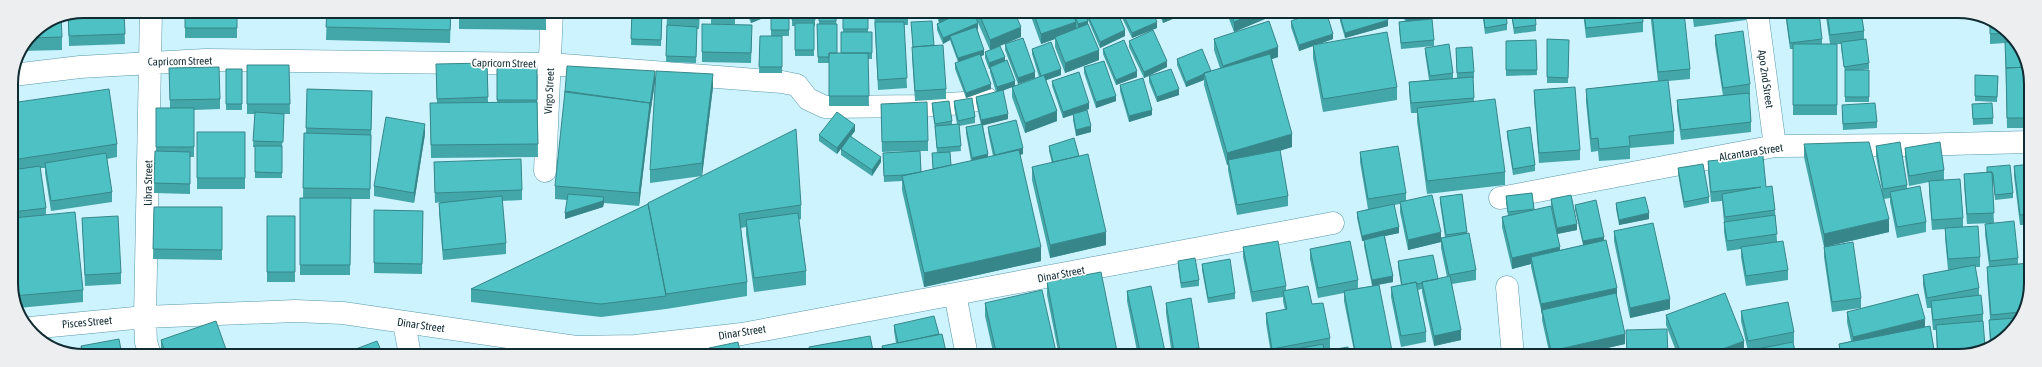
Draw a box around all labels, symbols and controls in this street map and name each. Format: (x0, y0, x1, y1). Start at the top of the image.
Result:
street label: Apo 2nd Street (1756, 49, 1776, 109)
street label: Capricorn Street (148, 54, 212, 68)
street label: Capricorn Street (472, 56, 536, 70)
street label: Virgo Street (542, 68, 556, 114)
street label: Alcantara Street (1718, 141, 1784, 163)
street label: Libra Street (142, 160, 154, 206)
street label: Dinar Street (1036, 264, 1086, 284)
street label: Pisces Street (61, 314, 113, 330)
street label: Dinar Street (396, 316, 446, 334)
street label: Dinar Street (717, 322, 767, 342)

